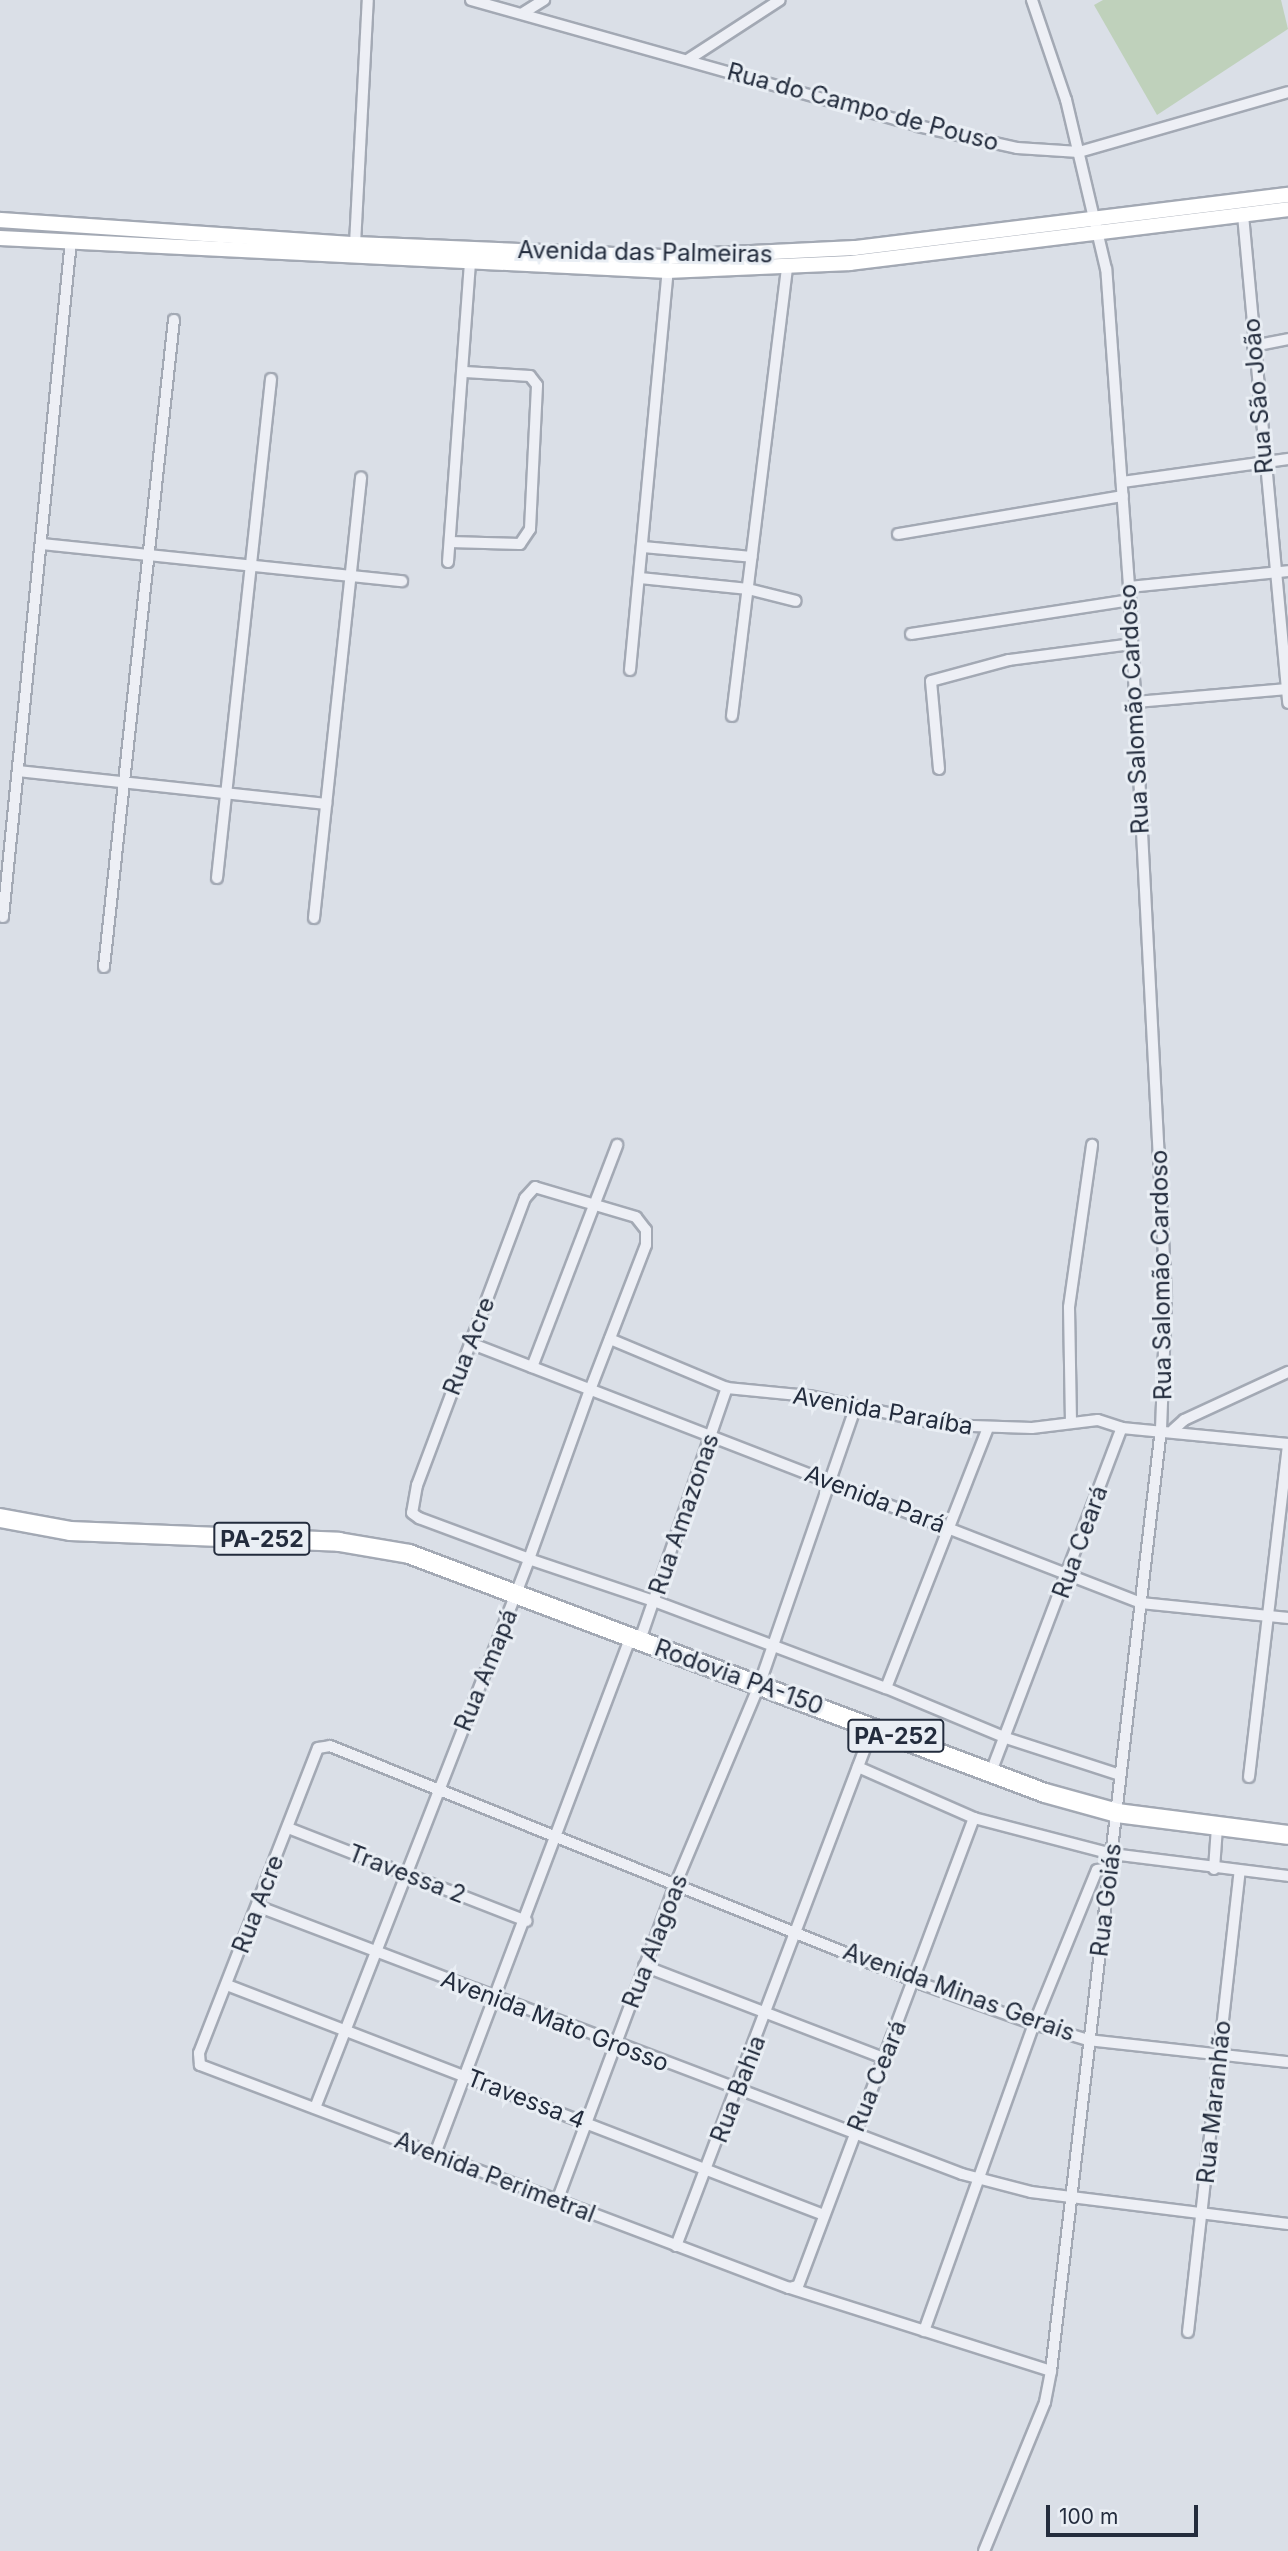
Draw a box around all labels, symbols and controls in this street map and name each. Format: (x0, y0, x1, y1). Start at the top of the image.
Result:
street label: Rua do Campo de Pouso (724, 57, 1002, 157)
street label: Avenida das Palmeiras (517, 235, 773, 269)
street label: Rua São João (1237, 317, 1279, 475)
street label: Rua Salomão Cardoso (1113, 583, 1155, 835)
street label: Rua Salomão Cardoso (1144, 1150, 1178, 1400)
street label: Rua Acre (437, 1293, 501, 1399)
street label: Avenida Paraíba (791, 1381, 975, 1441)
street label: Rua Amazonas (643, 1430, 725, 1598)
street label: Avenida Pará (801, 1459, 949, 1539)
street label: Rua Ceará (1046, 1482, 1114, 1602)
road number: PA-252 (213, 1520, 311, 1558)
street label: Rua Amapá (448, 1605, 524, 1735)
street label: Rodovia PA-150 (651, 1633, 827, 1721)
road number: PA-252 (847, 1716, 945, 1756)
street label: Travessa 2 (344, 1838, 470, 1910)
street label: Rua Goiás (1085, 1842, 1127, 1958)
street label: Rua Acre (226, 1851, 290, 1957)
street label: Rua Alagoas (616, 1870, 694, 2012)
street label: Avenida Minas Gerais (839, 1937, 1079, 2047)
street label: Avenida Mato Grosso (437, 1964, 673, 2078)
street label: Rua Ceará (842, 2016, 912, 2136)
street label: Rua Maranhão (1191, 2019, 1237, 2185)
street label: Rua Bahia (704, 2031, 772, 2147)
street label: Travessa 4 (463, 2063, 589, 2135)
street label: Avenida Perimetral (391, 2125, 599, 2229)
scale bar (1050, 2492, 1202, 2536)
text: 100 m (1059, 2504, 1118, 2529)

